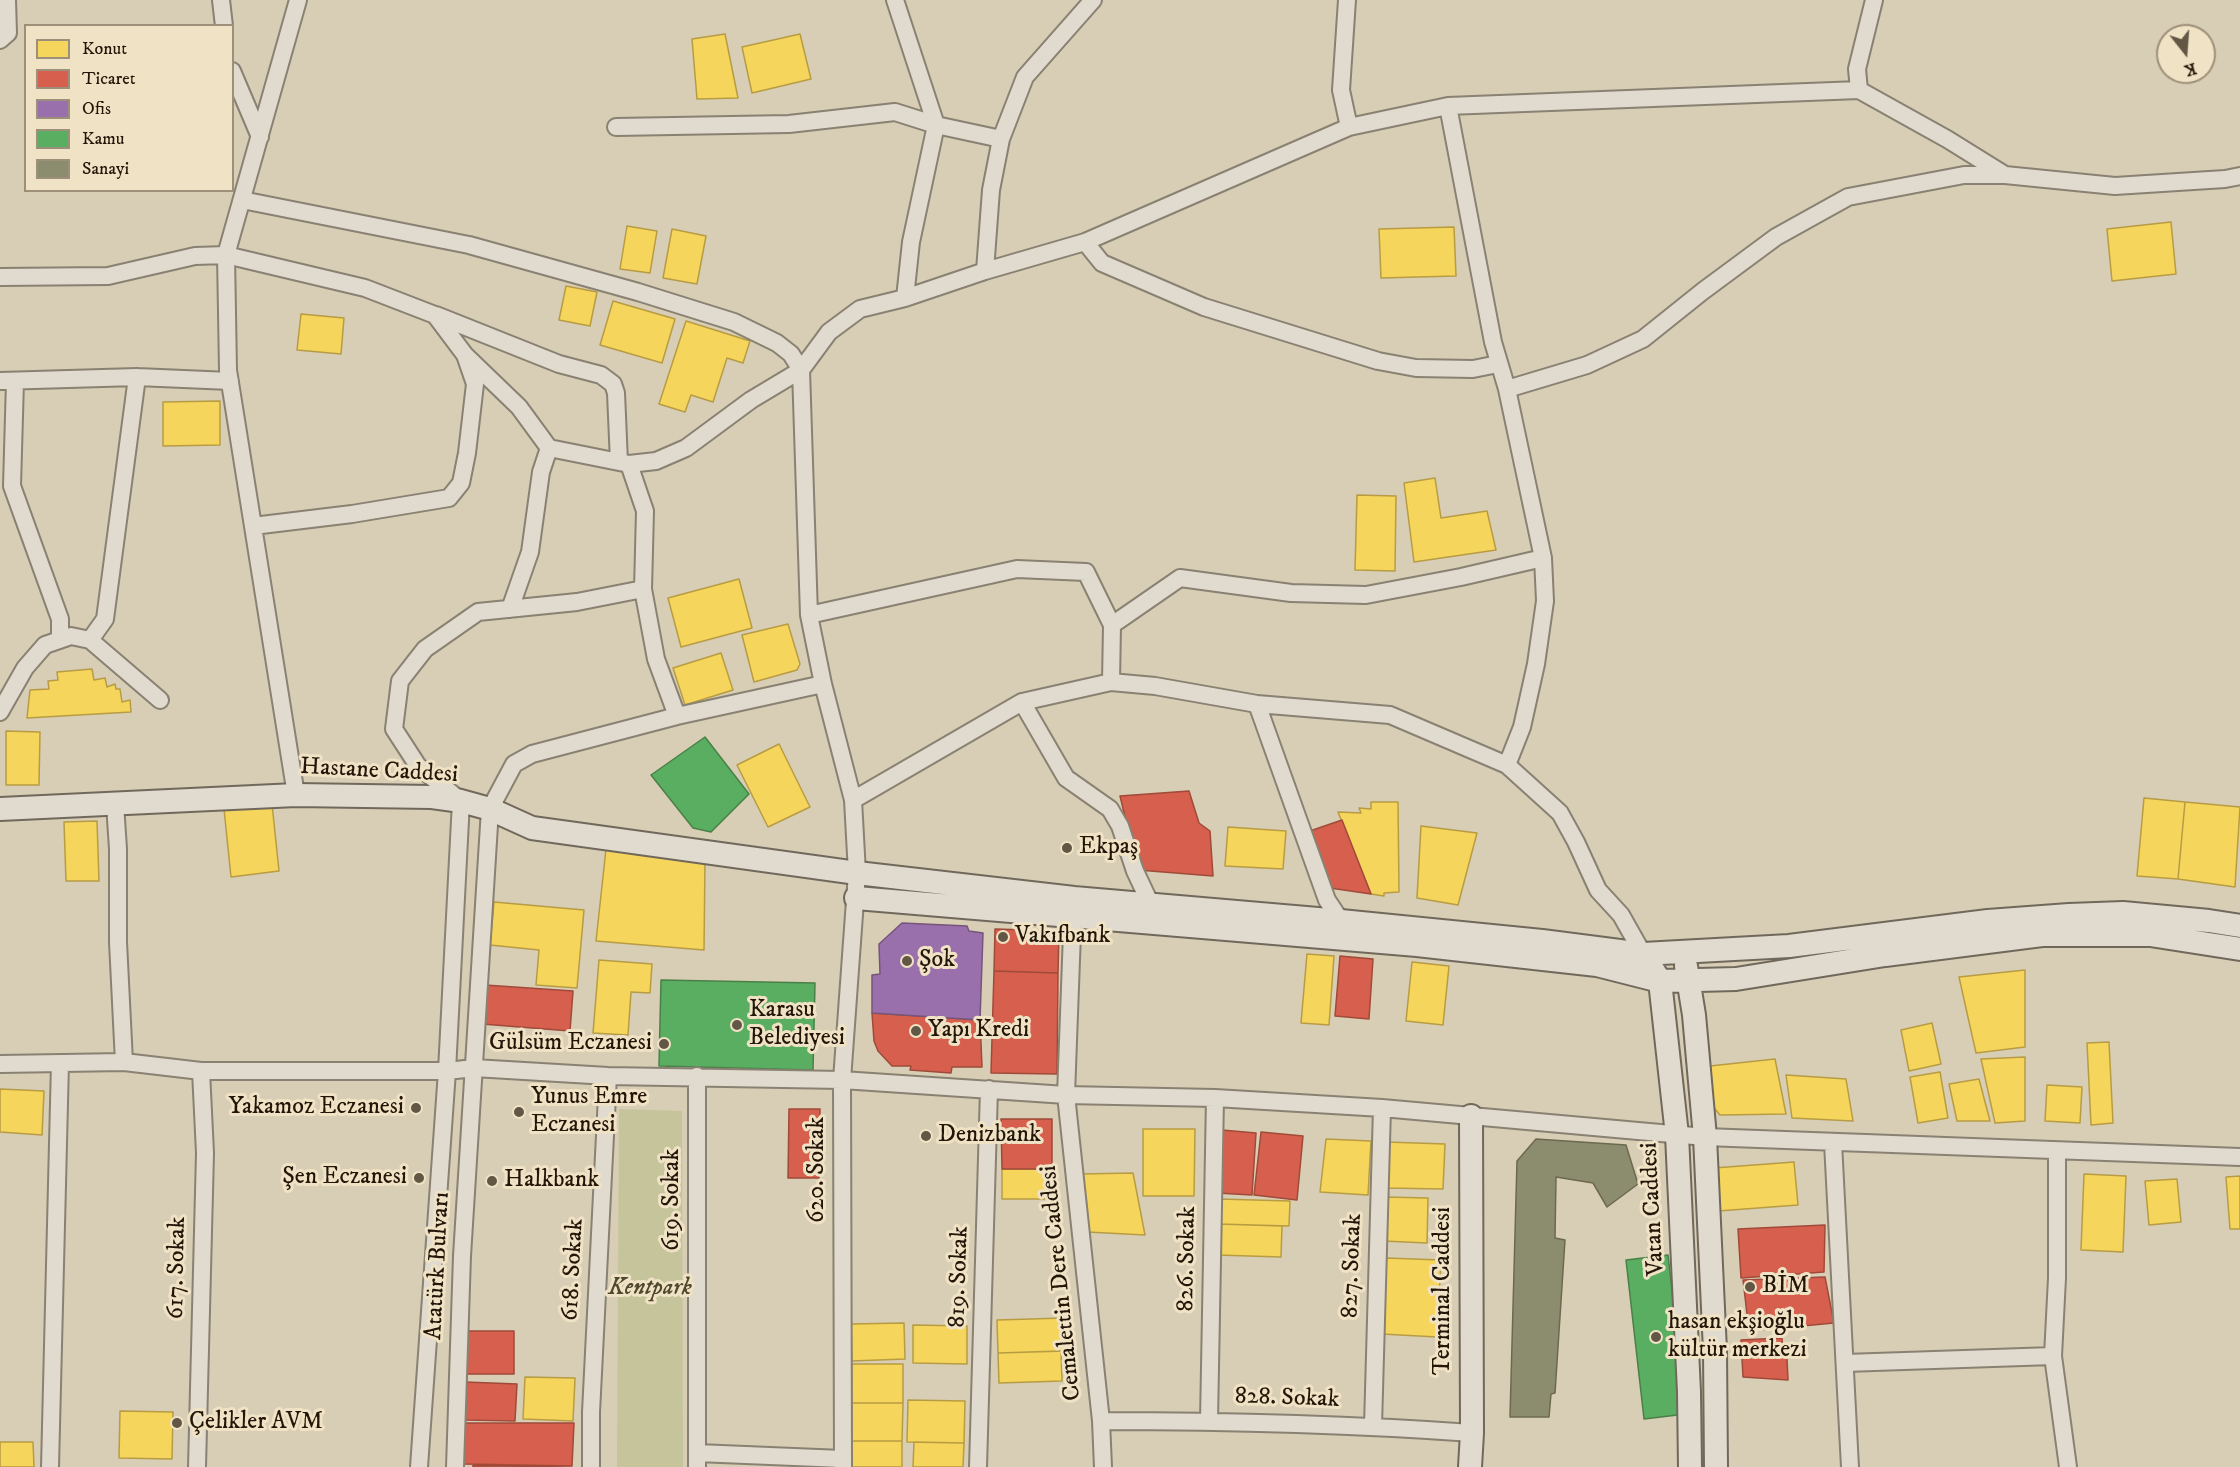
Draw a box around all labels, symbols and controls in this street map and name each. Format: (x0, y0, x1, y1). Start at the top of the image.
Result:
legend (24, 24, 234, 192)
north arrow (2156, 24, 2216, 84)
text: Konut (82, 38, 127, 60)
text: K (2182, 58, 2199, 81)
text: Ticaret (82, 68, 136, 90)
text: Ofis (82, 98, 111, 120)
text: Kamu (82, 128, 124, 150)
text: Sanayi (82, 158, 129, 180)
street label: Hastane Caddesi (299, 753, 459, 791)
place label: Ekpaş (1079, 834, 1138, 862)
marker: Ekpaş (1060, 841, 1074, 855)
place label: Vakıfbank (1015, 923, 1110, 951)
marker: Vakıfbank (996, 930, 1010, 944)
place label: Şok (919, 947, 955, 975)
marker: Şok (900, 954, 914, 968)
place label: Karasu Belediyesi (749, 997, 845, 1053)
place label: Yapı Kredi (928, 1017, 1029, 1045)
marker: Karasu Belediyesi (730, 1018, 744, 1032)
marker: Yapı Kredi (909, 1024, 923, 1038)
place label: Gülsüm Eczanesi (489, 1030, 652, 1058)
marker: Gülsüm Eczanesi (657, 1037, 671, 1051)
place label: Yunus Emre Eczanesi (531, 1084, 647, 1140)
place label: Yakamoz Eczanesi (228, 1094, 404, 1122)
marker: Yakamoz Eczanesi (409, 1101, 423, 1115)
marker: Yunus Emre Eczanesi (512, 1105, 526, 1119)
street label: 620. Sokak (804, 1117, 832, 1223)
place label: Denizbank (938, 1122, 1041, 1150)
marker: Denizbank (919, 1129, 933, 1143)
street label: Vatan Caddesi (1636, 1141, 1672, 1277)
street label: 619. Sokak (659, 1149, 687, 1251)
place label: Şen Eczanesi (282, 1164, 407, 1192)
street label: Cemalettin Dere Caddesi (1035, 1164, 1089, 1402)
place label: Halkbank (504, 1167, 599, 1195)
marker: Şen Eczanesi (412, 1171, 426, 1185)
marker: Halkbank (485, 1174, 499, 1188)
street label: Atatürk Bulvarı (421, 1191, 457, 1341)
street label: 826. Sokak (1173, 1206, 1203, 1312)
street label: Terminal Caddesi (1430, 1207, 1458, 1375)
street label: 827. Sokak (1337, 1213, 1369, 1319)
street label: 617. Sokak (163, 1216, 193, 1320)
street label: 618. Sokak (557, 1218, 591, 1322)
street label: 819. Sokak (944, 1226, 976, 1328)
place label: BİM (1762, 1273, 1809, 1301)
park label: Kentpark (608, 1275, 692, 1303)
marker: BİM (1743, 1280, 1757, 1294)
place label: hasan ekşioğlu kültür merkezi (1668, 1309, 1807, 1365)
marker: hasan ekşioğlu kültür merkezi (1649, 1330, 1663, 1344)
street label: 828. Sokak (1234, 1383, 1340, 1415)
place label: Çelikler AVM (189, 1409, 323, 1437)
marker: Çelikler AVM (170, 1416, 184, 1430)

